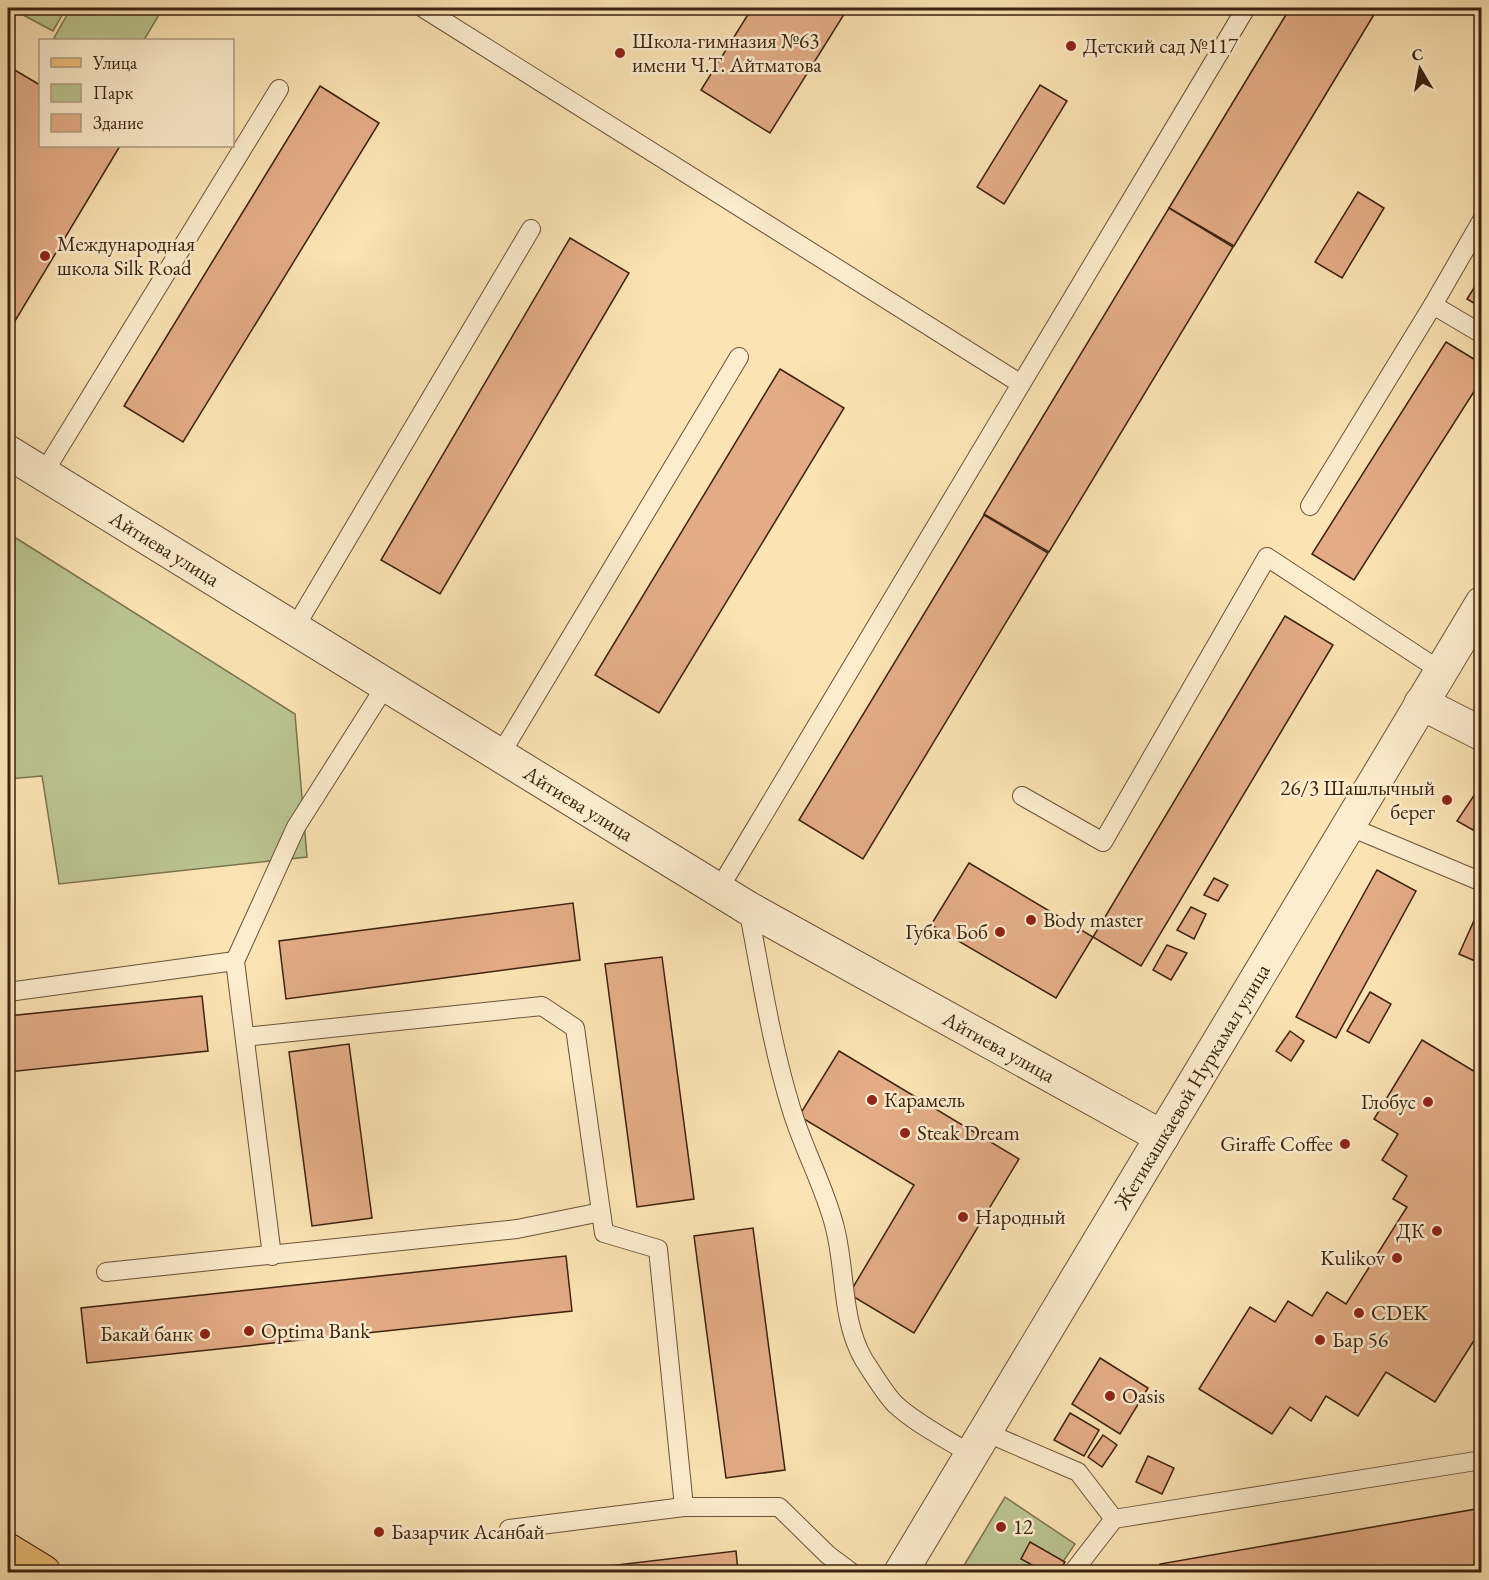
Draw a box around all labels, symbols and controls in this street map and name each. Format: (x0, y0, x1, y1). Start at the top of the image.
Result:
place label: Школа-гимназия №63 имени Ч.Т. Айтматова (632, 27, 822, 78)
place label: Детский сад №117 (1083, 32, 1239, 59)
legend (39, 39, 234, 147)
marker: Детский сад №117 (1064, 39, 1078, 53)
north arrow (1390, 39, 1450, 99)
text: С (1410, 43, 1425, 66)
marker: Школа-гимназия №63 имени Ч.Т. Айтматова (613, 46, 627, 60)
text: Улица (92, 51, 138, 74)
text: Парк (93, 81, 133, 104)
text: Здание (93, 111, 143, 134)
place label: Международная школа Silk Road (57, 230, 195, 281)
marker: Международная школа Silk Road (38, 249, 52, 263)
street label: Айтиева улица (104, 504, 225, 592)
street label: Айтиева улица (518, 758, 639, 847)
place label: 26/3 Шашлычный берег (1280, 774, 1436, 825)
marker: 26/3 Шашлычный берег (1440, 793, 1454, 807)
place label: Body master (1043, 906, 1143, 933)
marker: Body master (1024, 913, 1038, 927)
place label: Губка Боб (905, 918, 988, 945)
marker: Губка Боб (993, 925, 1007, 939)
street label: Жетикашкаевой Нуркамал улица (1107, 958, 1276, 1215)
street label: Айтиева улица (937, 1004, 1061, 1089)
place label: Карамель (884, 1086, 965, 1113)
place label: Глобус (1361, 1088, 1416, 1115)
marker: Карамель (865, 1093, 879, 1107)
marker: Глобус (1421, 1095, 1435, 1109)
place label: Steak Dream (917, 1119, 1020, 1146)
marker: Steak Dream (898, 1126, 912, 1140)
place label: Giraffe Coffee (1220, 1130, 1333, 1157)
marker: Giraffe Coffee (1338, 1137, 1352, 1151)
place label: Народный (975, 1203, 1066, 1230)
marker: Народный (956, 1210, 970, 1224)
place label: ДК (1396, 1217, 1425, 1244)
marker: ДК (1430, 1224, 1444, 1238)
place label: Kulikov (1320, 1244, 1386, 1271)
marker: Kulikov (1390, 1251, 1404, 1265)
place label: CDEK (1371, 1299, 1429, 1326)
marker: CDEK (1352, 1306, 1366, 1320)
place label: Optima Bank (261, 1317, 371, 1344)
place label: Бакай банк (100, 1320, 193, 1347)
marker: Optima Bank (242, 1324, 256, 1338)
place label: Бар 56 (1332, 1326, 1388, 1353)
marker: Бакай банк (198, 1327, 212, 1341)
marker: Бар 56 (1313, 1333, 1327, 1347)
place label: Oasis (1122, 1382, 1165, 1409)
marker: Oasis (1103, 1389, 1117, 1403)
place label: 12 (1013, 1513, 1033, 1540)
place label: Базарчик Асанбай (391, 1518, 545, 1545)
marker: 12 (994, 1520, 1008, 1534)
marker: Базарчик Асанбай (372, 1525, 386, 1539)

